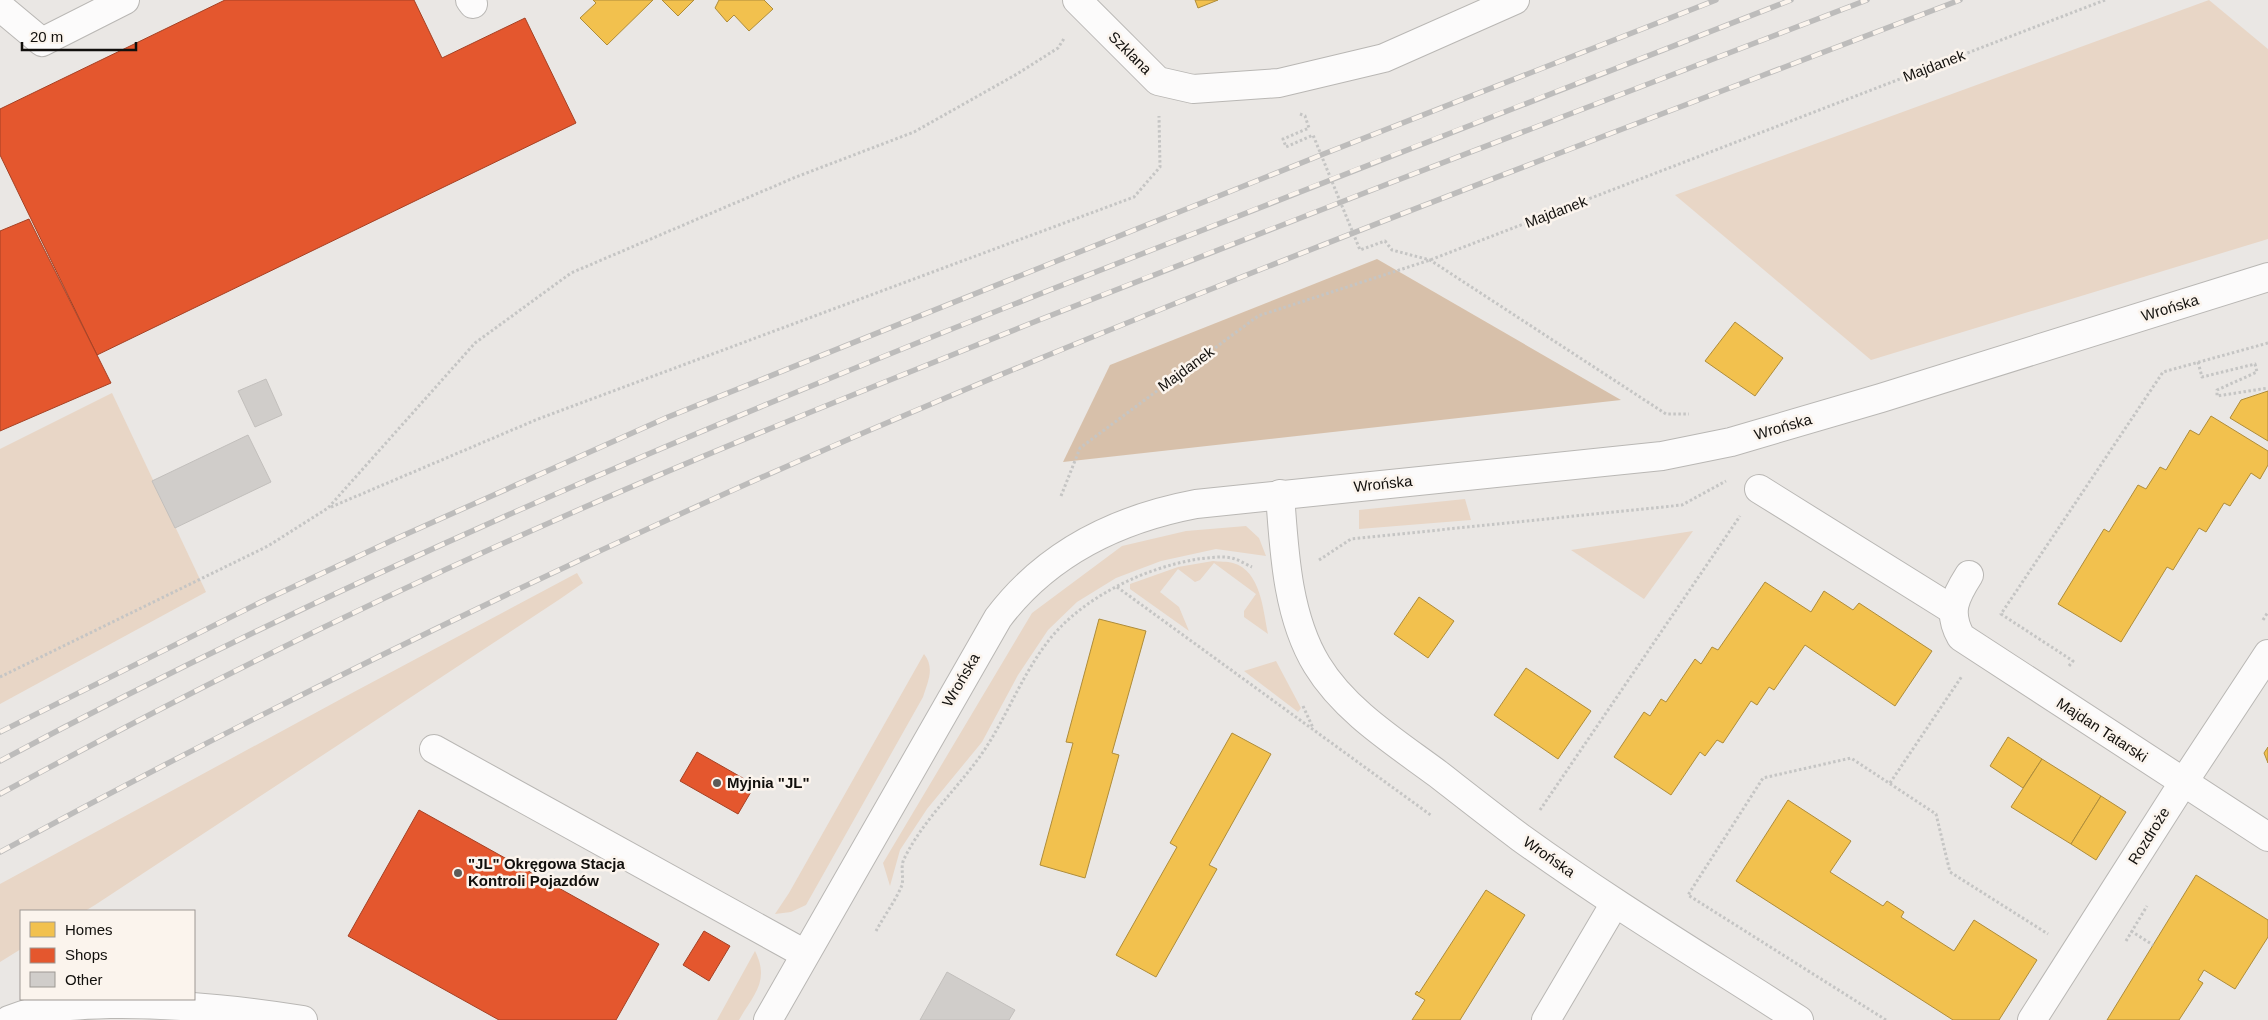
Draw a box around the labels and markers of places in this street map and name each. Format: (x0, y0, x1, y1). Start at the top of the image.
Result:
place label: Myjnia "JL" (727, 774, 810, 791)
marker: Myjnia "JL" (711, 777, 723, 789)
place label: "JL" Okręgowa Stacja Kontroli Pojazdów (468, 855, 625, 889)
marker: "JL" Okręgowa Stacja Kontroli Pojazdów (452, 867, 464, 879)

